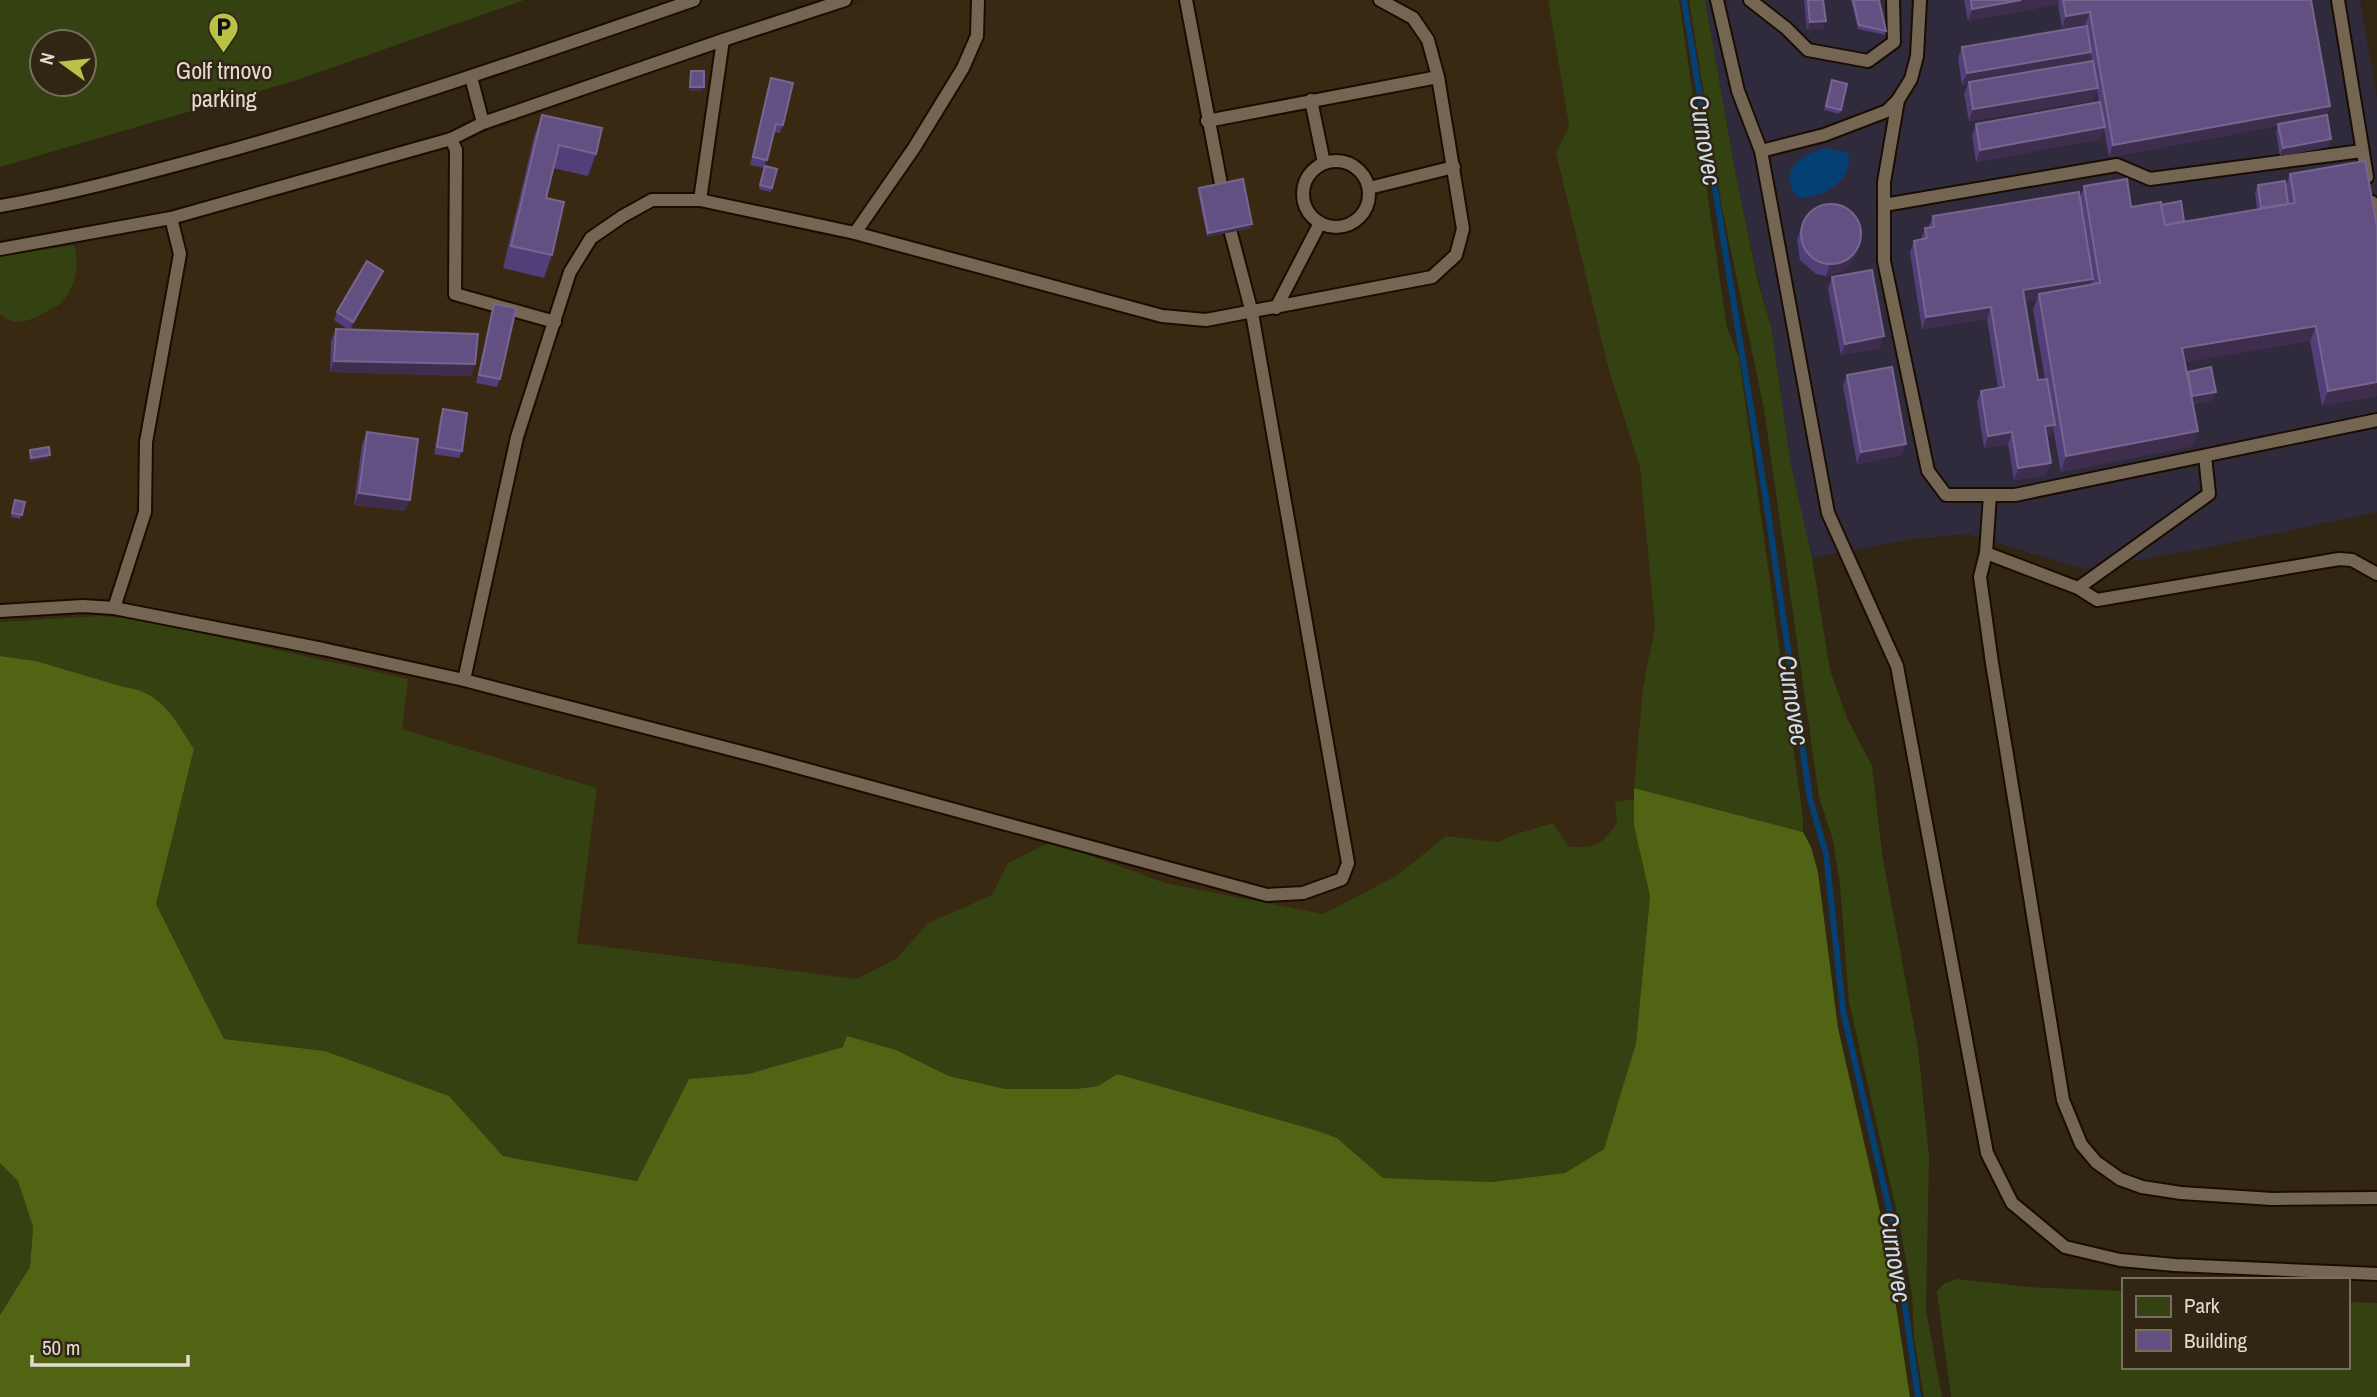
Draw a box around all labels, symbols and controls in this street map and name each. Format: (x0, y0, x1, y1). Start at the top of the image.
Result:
parking icon: Golf trnovo parking (207, 11, 241, 55)
north arrow (28, 28, 98, 98)
text: N (33, 50, 61, 67)
place label: Golf trnovo parking (176, 54, 272, 114)
water label: Curnovec (1682, 92, 1730, 188)
water label: Curnovec (1770, 652, 1818, 748)
water label: Curnovec (1872, 1209, 1920, 1305)
legend (2122, 1278, 2349, 1369)
text: Park (2184, 1291, 2220, 1320)
scale bar (32, 1324, 187, 1368)
text: Building (2184, 1326, 2248, 1355)
text: 50 m (42, 1333, 80, 1362)

